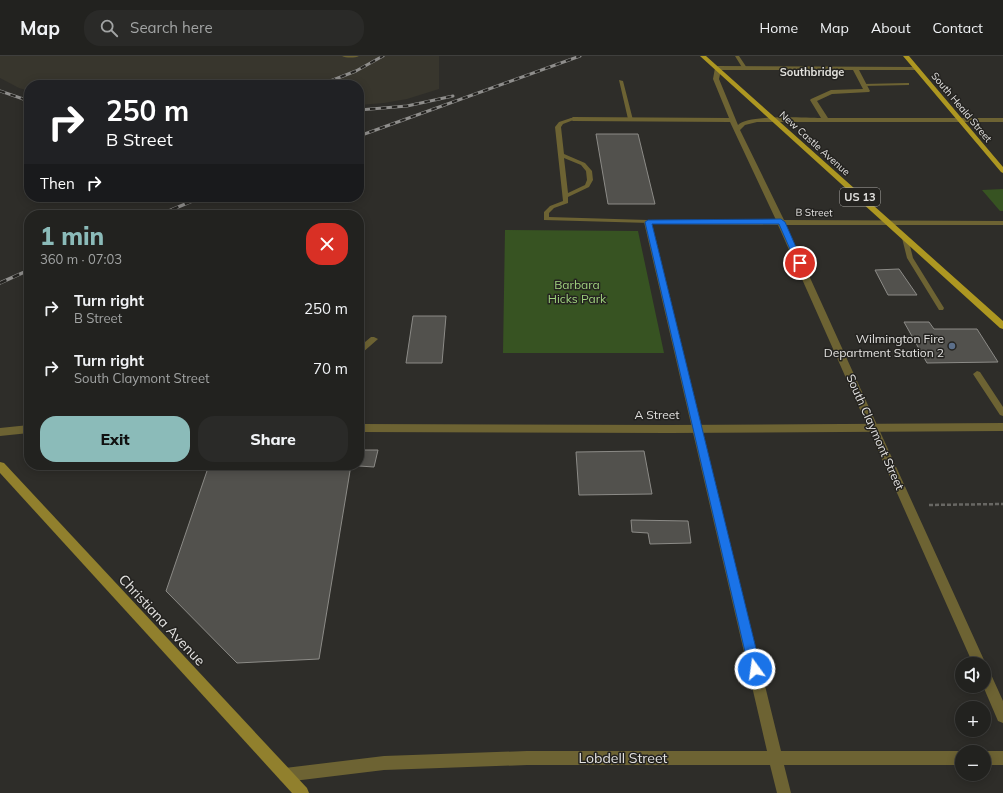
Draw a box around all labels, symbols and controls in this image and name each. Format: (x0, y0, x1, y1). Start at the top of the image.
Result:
search box (84, 10, 364, 46)
text: Map (20, 16, 60, 40)
icon: search (98, 17, 120, 39)
text: Search here (130, 18, 213, 37)
text: Home (759, 19, 798, 37)
text: Map (820, 19, 849, 37)
text: About (871, 19, 911, 37)
text: Contact (933, 19, 983, 37)
district label: Southbridge (780, 65, 844, 79)
street label: South Heald Street (929, 70, 995, 145)
text: 250 m (106, 93, 189, 128)
icon: right (40, 96, 92, 148)
street label: New Castle Avenue (777, 108, 853, 178)
text: B Street (106, 128, 173, 151)
icon: right (83, 172, 105, 194)
text: Then (40, 174, 75, 193)
road number: US 13 (840, 188, 880, 206)
street label: B Street (795, 206, 833, 219)
text: 1 min (40, 221, 104, 251)
button: close (306, 223, 348, 265)
pin (783, 246, 817, 280)
text: 360 m · 07:03 (40, 251, 122, 267)
icon: arrive (789, 252, 811, 274)
park label: Barbara Hicks Park (548, 277, 607, 306)
text: Turn right (74, 291, 144, 310)
icon: right (40, 297, 62, 319)
text: 250 m (304, 299, 348, 318)
text: B Street (74, 310, 122, 326)
place label: Wilmington Fire Department Station 2 (824, 331, 944, 360)
marker: Wilmington Fire Department Station 2 (947, 341, 957, 351)
text: Turn right (74, 351, 144, 370)
icon: right (40, 357, 62, 379)
text: 70 m (313, 359, 348, 378)
text: South Claymont Street (74, 370, 210, 386)
street label: South Claymont Street (843, 372, 908, 492)
street label: A Street (634, 407, 680, 422)
button: Exit (40, 416, 190, 462)
button: Share (198, 416, 348, 462)
street label: Christiana Avenue (115, 570, 209, 670)
position arrow (734, 648, 776, 690)
map controls (955, 657, 991, 781)
button: sound (955, 657, 991, 693)
button: + (955, 701, 991, 737)
button: − (955, 745, 991, 781)
street label: Lobdell Street (578, 749, 668, 767)

